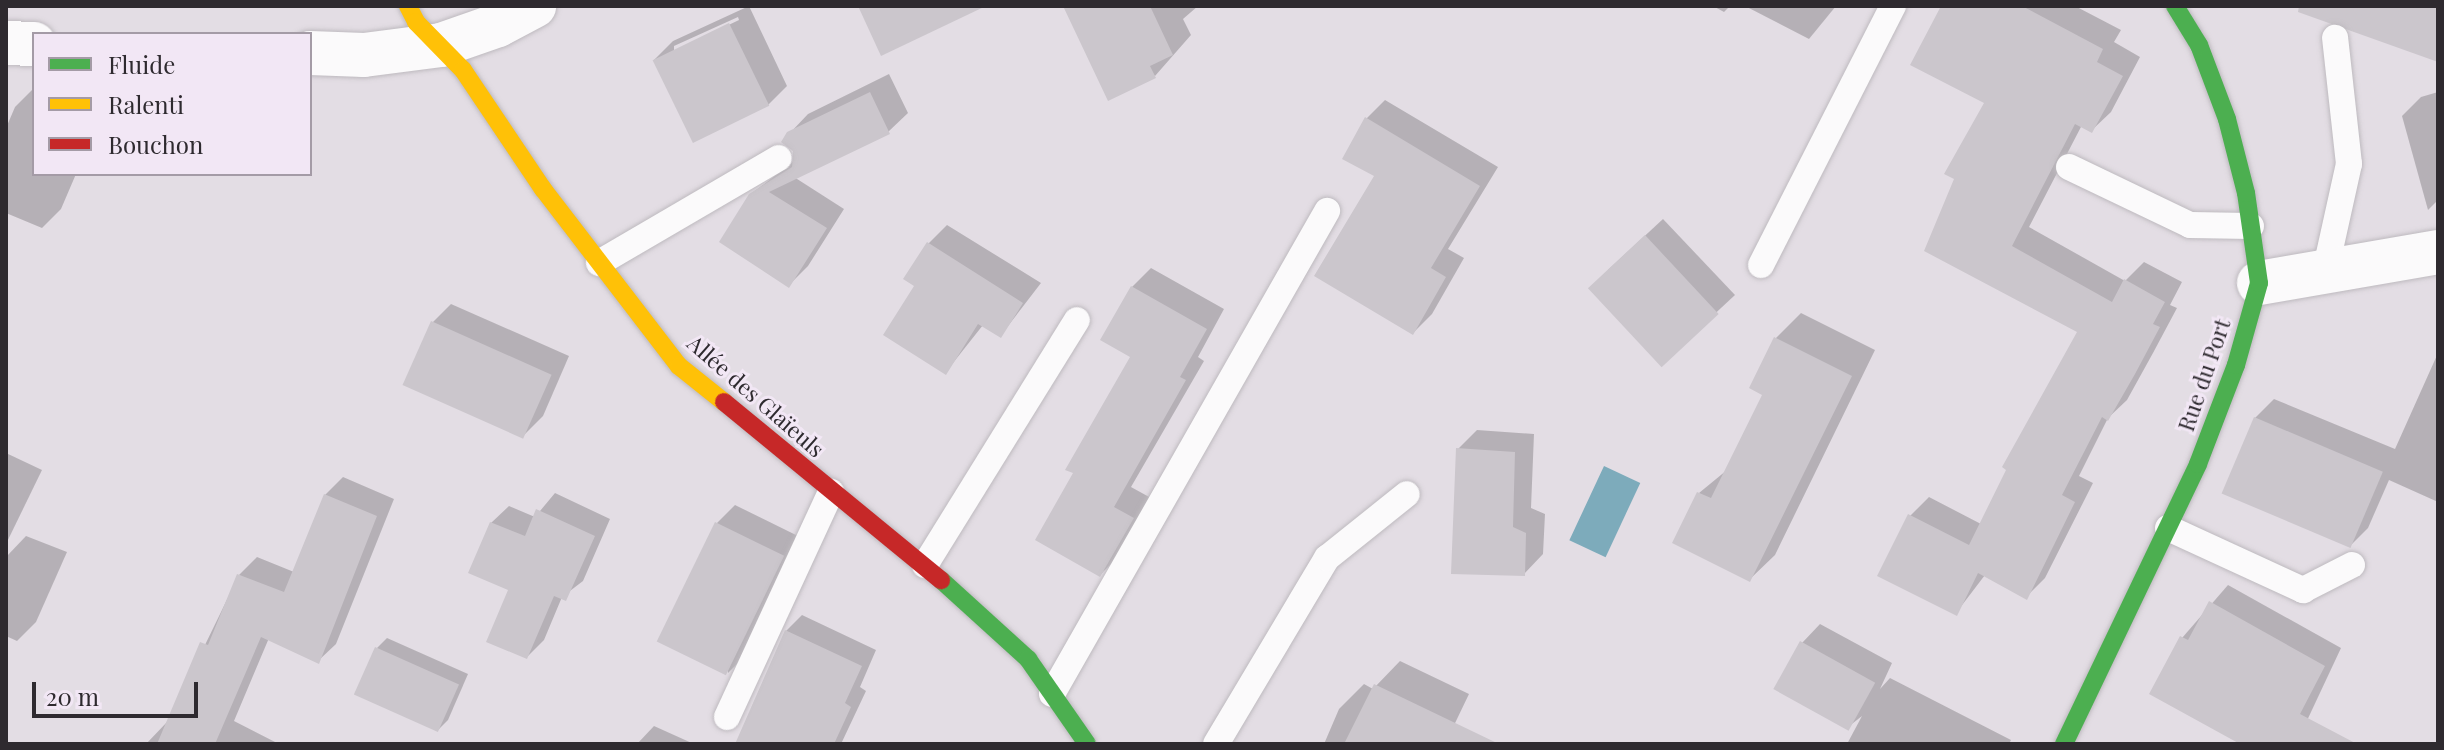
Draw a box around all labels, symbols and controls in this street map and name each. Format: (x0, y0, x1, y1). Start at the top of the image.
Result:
legend (32, 32, 312, 176)
text: Fluide (108, 48, 175, 80)
text: Ralenti (108, 88, 184, 120)
text: Bouchon (108, 128, 203, 160)
street label: Rue du Port (2172, 315, 2236, 435)
street label: Allée des Glaïeuls (682, 330, 830, 462)
scale bar (36, 666, 202, 716)
text: 20 m (46, 680, 99, 712)

